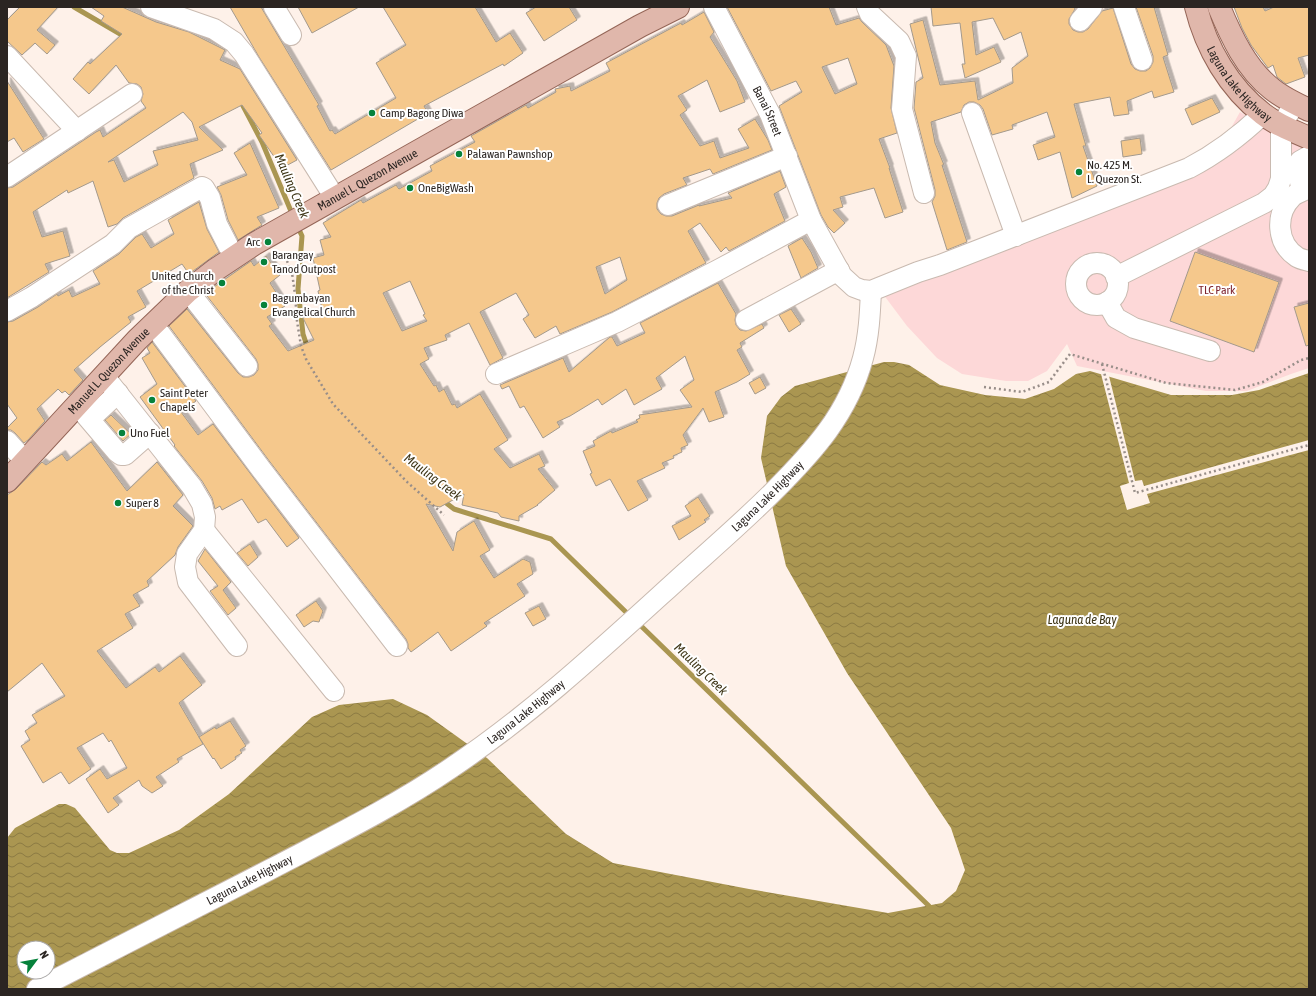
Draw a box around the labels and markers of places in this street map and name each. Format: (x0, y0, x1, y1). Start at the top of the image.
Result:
place label: Camp Bagong Diwa (380, 106, 464, 120)
marker: Camp Bagong Diwa (367, 108, 377, 118)
place label: Palawan Pawnshop (467, 147, 553, 161)
marker: Palawan Pawnshop (454, 149, 464, 159)
place label: No. 425 M. L. Quezon St. (1087, 158, 1142, 186)
marker: No. 425 M. L. Quezon St. (1074, 167, 1084, 177)
place label: OneBigWash (418, 181, 474, 195)
marker: OneBigWash (405, 183, 415, 193)
place label: Arc (246, 235, 261, 249)
marker: Arc (263, 237, 273, 247)
place label: Barangay Tanod Outpost (272, 248, 337, 276)
marker: Barangay Tanod Outpost (259, 257, 269, 267)
place label: United Church of the Christ (151, 269, 215, 297)
marker: United Church of the Christ (217, 278, 227, 288)
place label: Bagumbayan Evangelical Church (272, 291, 355, 319)
marker: Bagumbayan Evangelical Church (259, 300, 269, 310)
place label: Saint Peter Chapels (160, 386, 208, 414)
marker: Saint Peter Chapels (147, 395, 157, 405)
place label: Uno Fuel (130, 426, 170, 440)
marker: Uno Fuel (117, 428, 127, 438)
place label: Super 8 (126, 496, 159, 510)
marker: Super 8 (113, 498, 123, 508)

